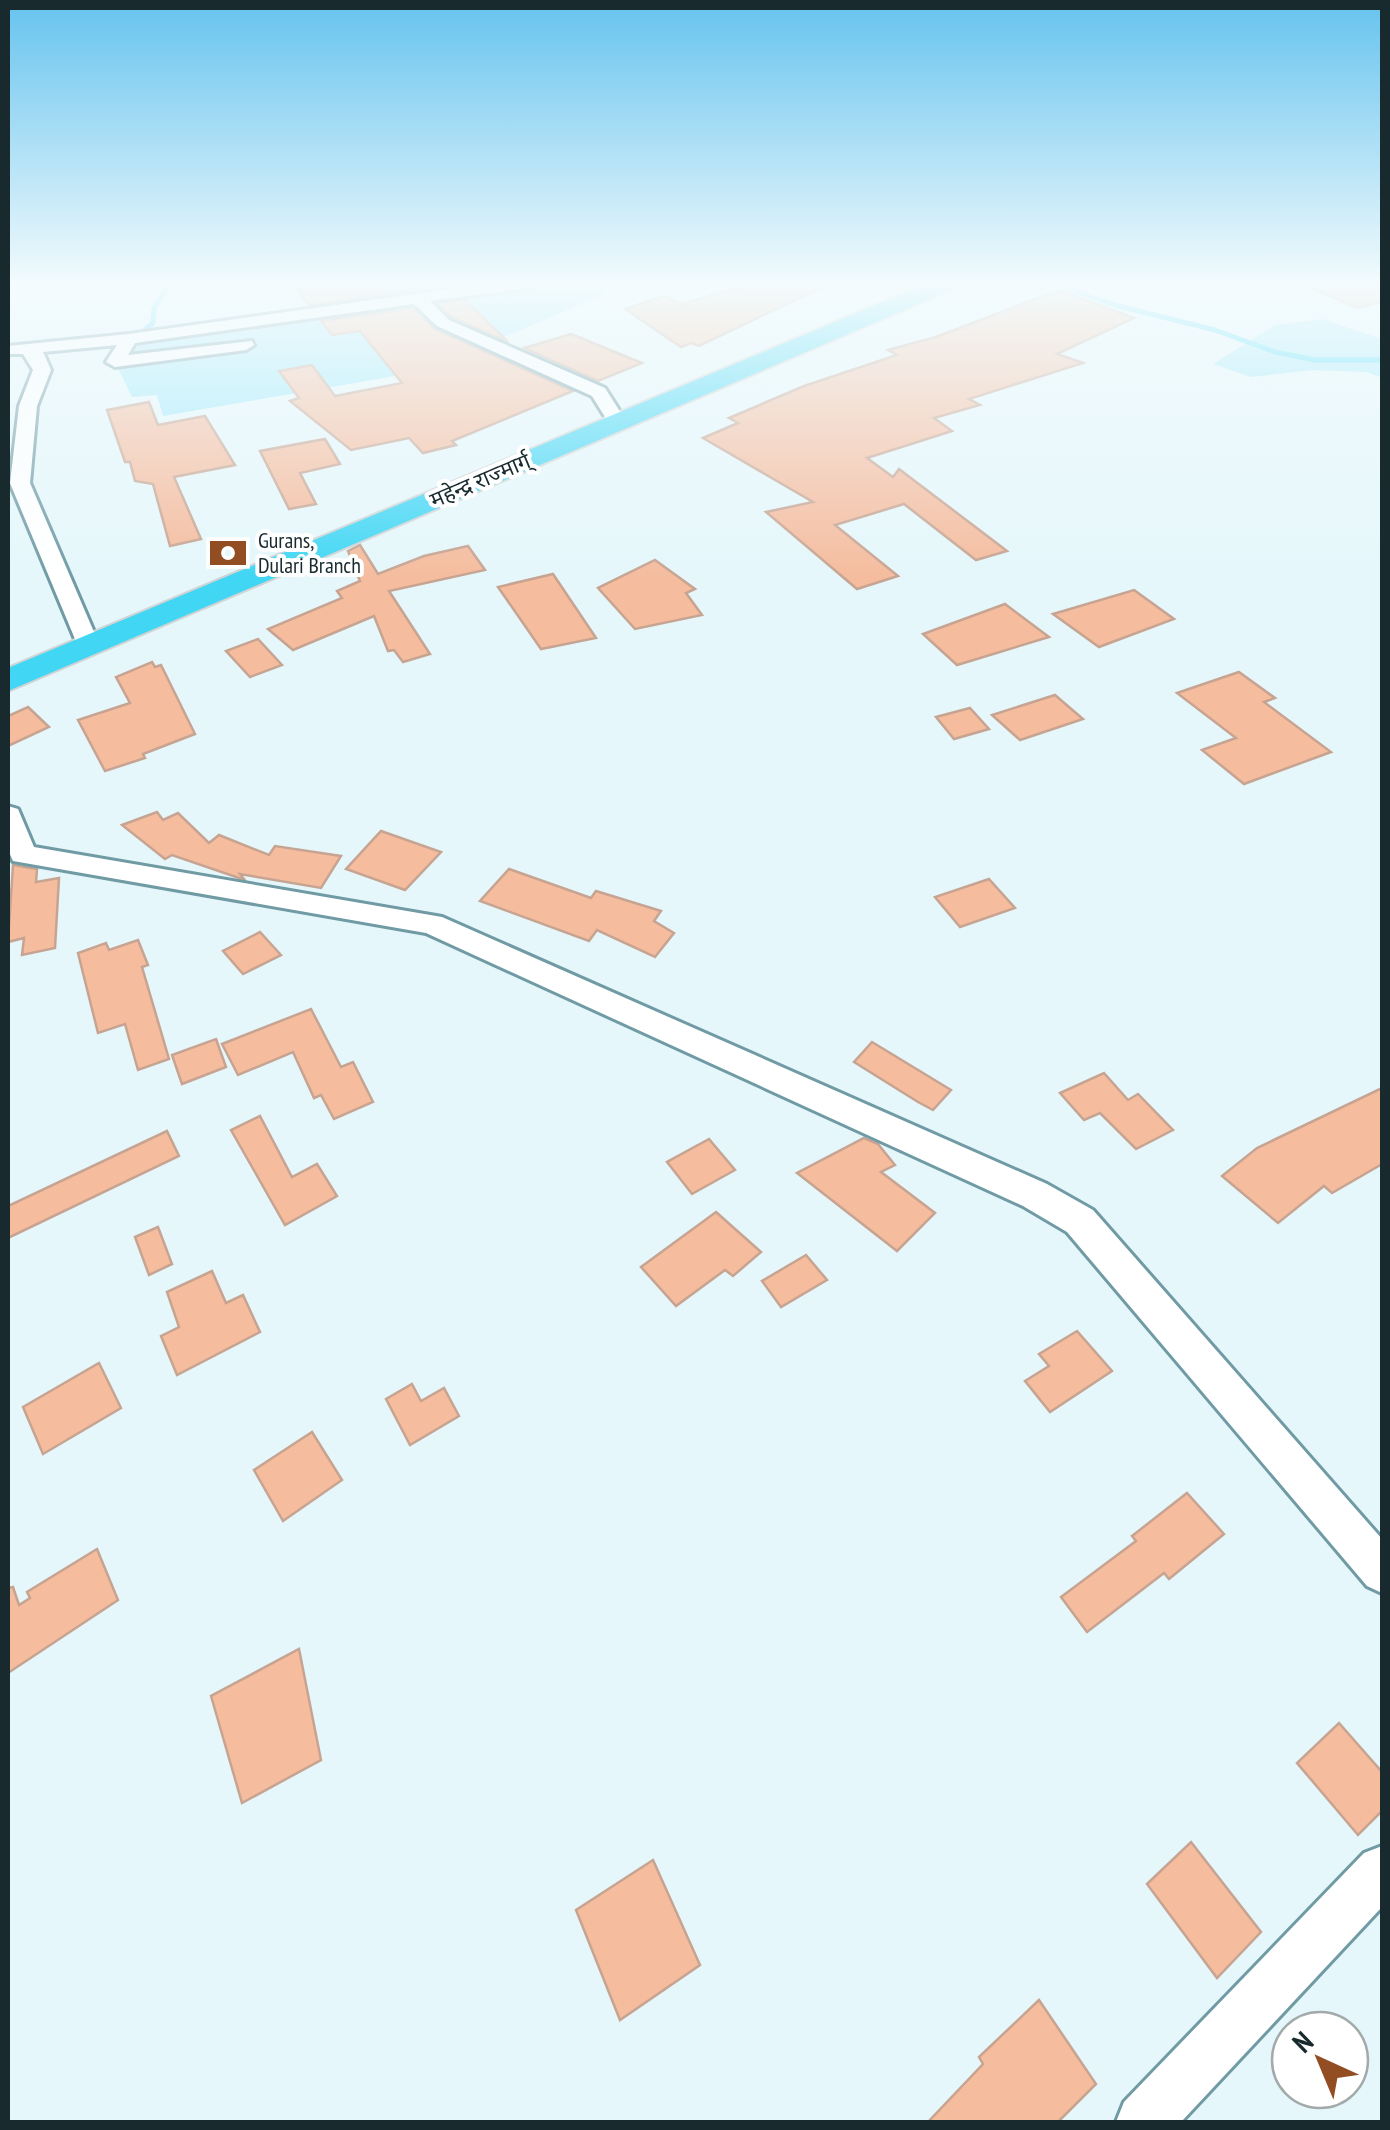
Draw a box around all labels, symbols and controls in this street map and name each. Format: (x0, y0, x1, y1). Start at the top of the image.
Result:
street label: महेन्द्र राज्मार्ग् (426, 445, 537, 514)
place label: Gurans, Dulari Branch (258, 526, 361, 579)
bank icon: Gurans, Dulari Branch (207, 532, 249, 574)
north arrow (1270, 2010, 1370, 2110)
text: N (1284, 2023, 1321, 2060)

